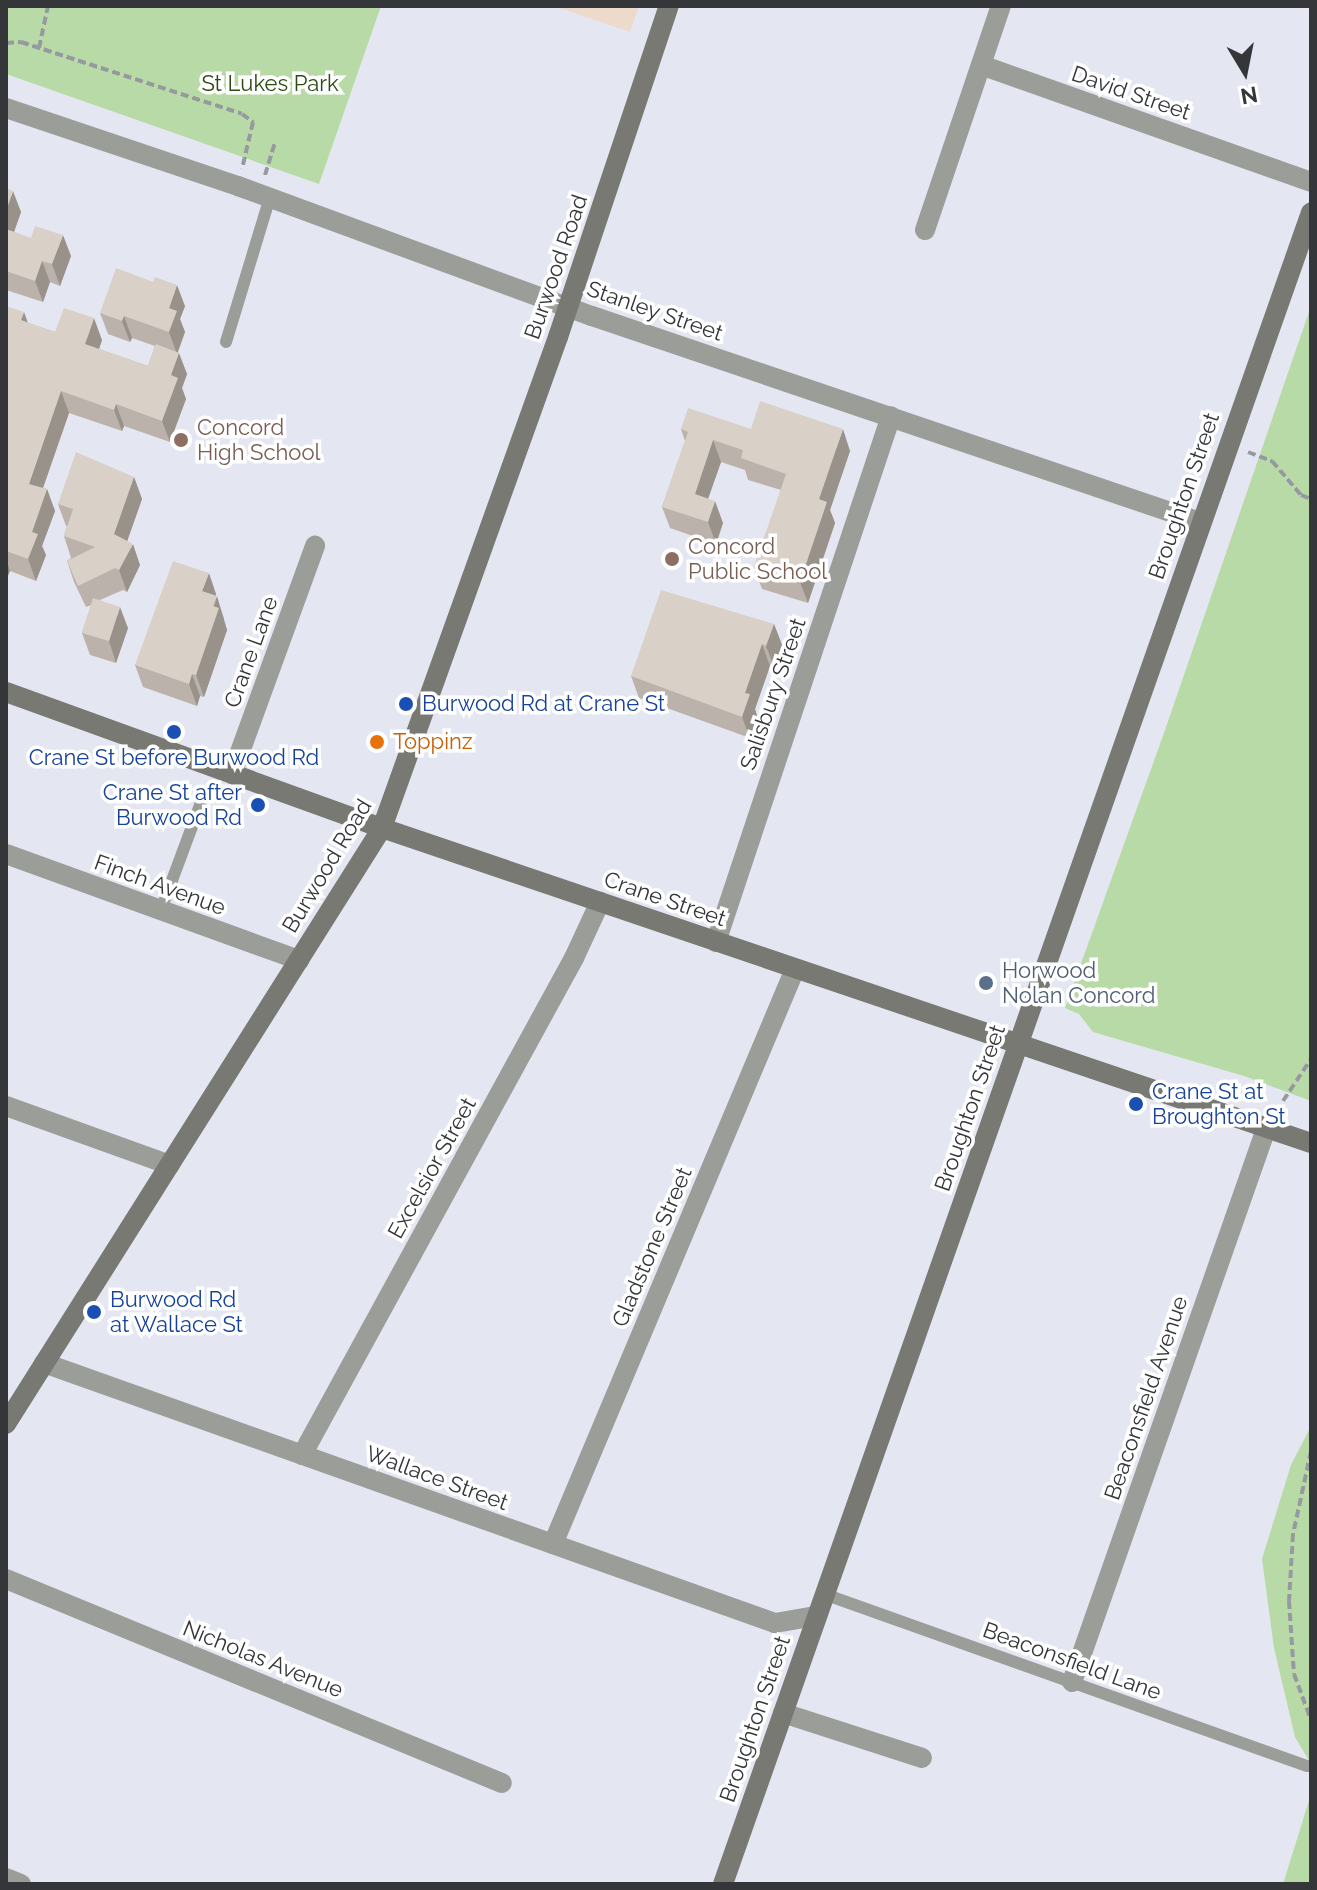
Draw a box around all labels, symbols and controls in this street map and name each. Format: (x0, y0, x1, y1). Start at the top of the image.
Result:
north arrow (1205, 32, 1285, 112)
street label: David Street (1068, 60, 1194, 126)
park label: St Lukes Park (201, 71, 339, 97)
text: N (1239, 81, 1260, 110)
street label: Burwood Road (519, 191, 593, 343)
street label: Stanley Street (583, 275, 727, 347)
street label: Broughton Street (1143, 409, 1225, 583)
place label: Concord High School (197, 414, 320, 466)
marker: Concord High School (172, 431, 190, 449)
place label: Concord Public School (688, 533, 827, 584)
marker: Concord Public School (663, 550, 681, 568)
street label: Crane Lane (219, 593, 283, 711)
street label: Salisbury Street (735, 614, 811, 774)
place label: Burwood Rd at Crane St (422, 691, 665, 717)
marker: Burwood Rd at Crane St (397, 695, 415, 713)
marker: Crane St before Burwood Rd (165, 723, 183, 741)
place label: Toppinz (393, 729, 473, 755)
marker: Toppinz (368, 733, 386, 751)
place label: Crane St before Burwood Rd (29, 745, 319, 771)
place label: Crane St after Burwood Rd (103, 779, 242, 830)
street label: Burwood Road (277, 794, 377, 938)
marker: Crane St after Burwood Rd (249, 796, 267, 814)
street label: Finch Avenue (91, 849, 229, 921)
street label: Crane Street (601, 866, 729, 932)
place label: Horwood Nolan Concord (1002, 957, 1155, 1008)
marker: Horwood Nolan Concord (977, 974, 995, 992)
street label: Broughton Street (929, 1021, 1011, 1195)
place label: Crane St at Broughton St (1152, 1078, 1286, 1130)
street label: Excelsior Street (382, 1093, 482, 1243)
marker: Crane St at Broughton St (1127, 1095, 1145, 1113)
street label: Gladstone Street (607, 1163, 697, 1331)
place label: Burwood Rd at Wallace St (110, 1286, 244, 1338)
street label: Beaconsfield Avenue (1099, 1292, 1193, 1504)
marker: Burwood Rd at Wallace St (85, 1303, 103, 1321)
street label: Wallace Street (362, 1440, 512, 1516)
street label: Nicholas Avenue (179, 1615, 347, 1703)
street label: Beaconsfield Lane (979, 1616, 1165, 1706)
street label: Broughton Street (714, 1632, 796, 1806)

